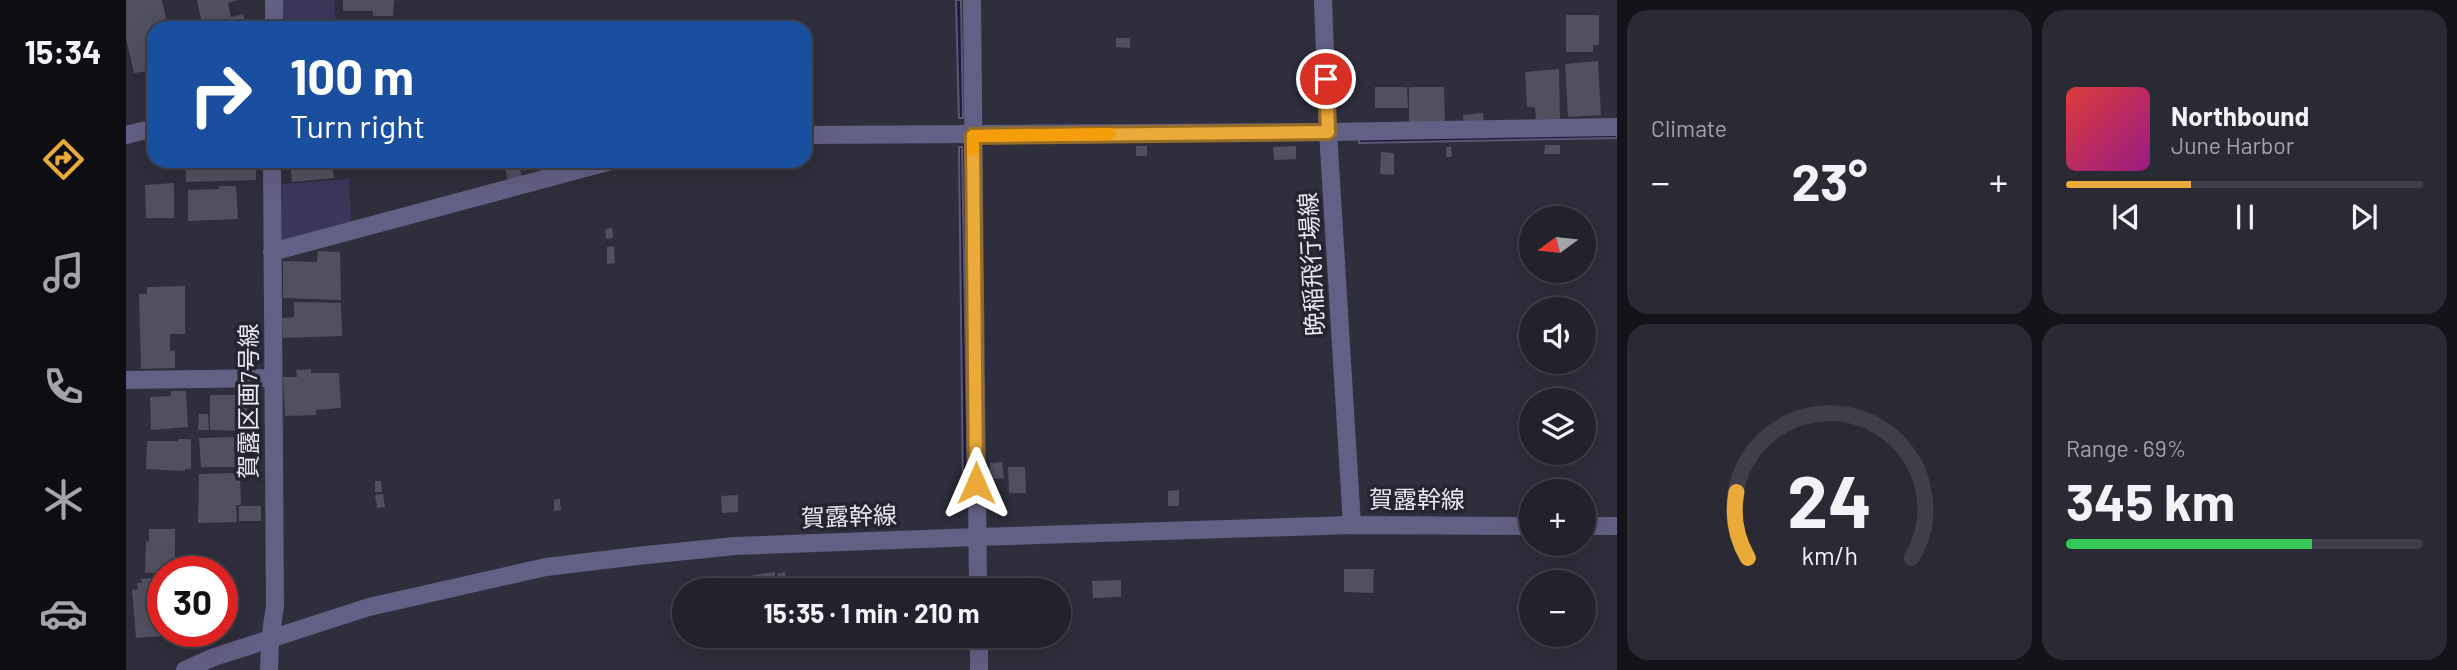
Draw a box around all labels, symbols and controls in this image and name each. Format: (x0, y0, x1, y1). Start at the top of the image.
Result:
text: 15:34 (25, 32, 101, 70)
text: 100 m (290, 46, 414, 105)
icon: right (175, 49, 266, 140)
pin (1296, 49, 1356, 109)
icon: arrive (1307, 60, 1345, 98)
text: Northbound (2171, 100, 2309, 131)
text: Turn right (290, 106, 425, 144)
text: Climate (1651, 114, 1727, 142)
text: June Harbor (2171, 131, 2294, 159)
icon: directions (39, 135, 88, 184)
text: 23° (1791, 149, 1868, 211)
text: − (1651, 158, 1670, 204)
text: + (1989, 158, 2008, 204)
street label: 晩稲飛行場線 (1292, 191, 1329, 337)
icon: previous (2107, 198, 2145, 236)
icon: pause (2226, 198, 2264, 236)
icon: next (2345, 198, 2383, 236)
north arrow (1519, 206, 1596, 284)
map controls (1519, 206, 1596, 647)
icon: music (39, 248, 88, 297)
button: sound (1519, 297, 1596, 374)
street label: 賀露区画7号線 (233, 323, 262, 479)
icon: phone (39, 362, 88, 411)
button: layers (1519, 388, 1596, 465)
text: Range · 69% (2066, 434, 2186, 462)
position arrow (939, 446, 1013, 520)
text: 24 (1787, 455, 1872, 543)
text: 345 km (2066, 469, 2235, 531)
icon: climate (39, 475, 88, 524)
button: + (1519, 479, 1596, 556)
street label: 賀露幹線 (1369, 484, 1465, 513)
street label: 賀露幹線 (800, 499, 897, 532)
text: km/h (1801, 540, 1858, 570)
speed limit sign: 30 (147, 556, 238, 647)
button: − (1519, 570, 1596, 647)
icon: car (39, 589, 88, 638)
text: 15:35 · 1 min · 210 m (763, 597, 980, 628)

